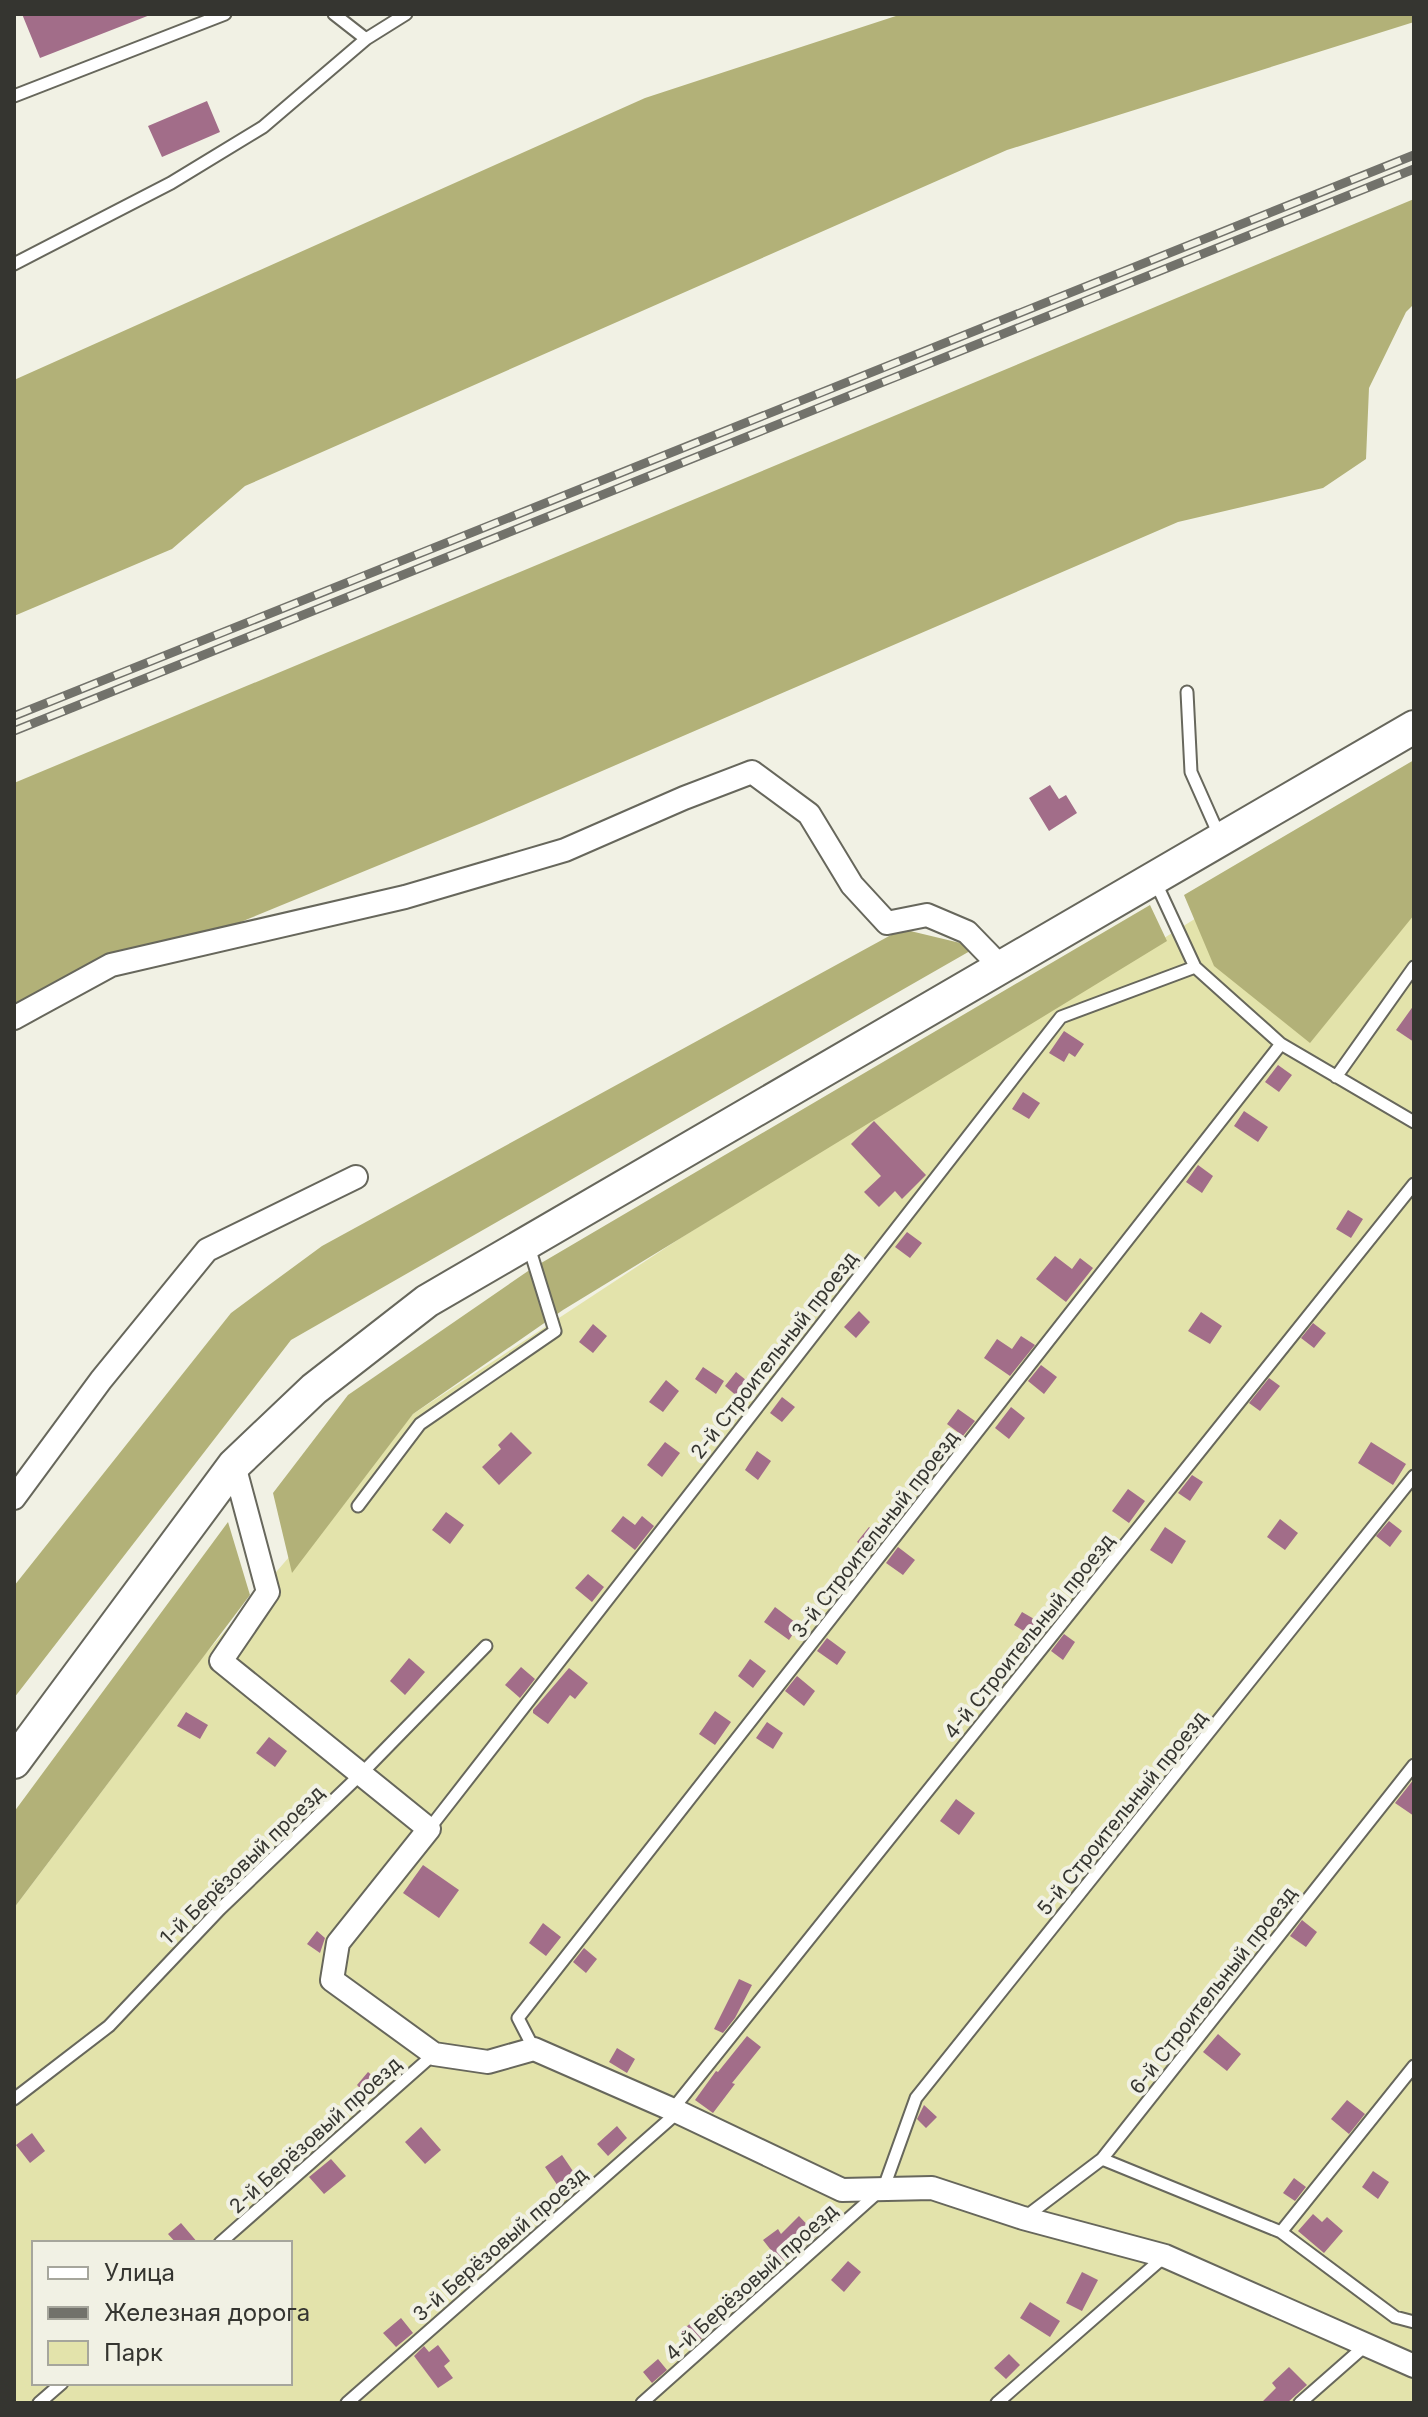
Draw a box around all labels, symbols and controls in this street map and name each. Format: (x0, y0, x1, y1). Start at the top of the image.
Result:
street label: 2-й Строительный проезд (686, 1247, 862, 1463)
street label: 3-й Строительный проезд (787, 1425, 963, 1643)
street label: 4-й Строительный проезд (939, 1528, 1119, 1744)
street label: 5-й Строительный проезд (1032, 1706, 1212, 1920)
street label: 1-й Берёзовый проезд (155, 1780, 329, 1950)
street label: 6-й Строительный проезд (1124, 1881, 1302, 2099)
street label: 2-й Берёзовый проезд (224, 2052, 406, 2218)
street label: 3-й Берёзовый проезд (408, 2162, 592, 2326)
street label: 4-й Берёзовый проезд (660, 2198, 842, 2366)
legend (32, 2241, 292, 2385)
text: Улица (104, 2258, 175, 2287)
text: Железная дорога (104, 2298, 310, 2327)
text: Парк (104, 2338, 163, 2367)

